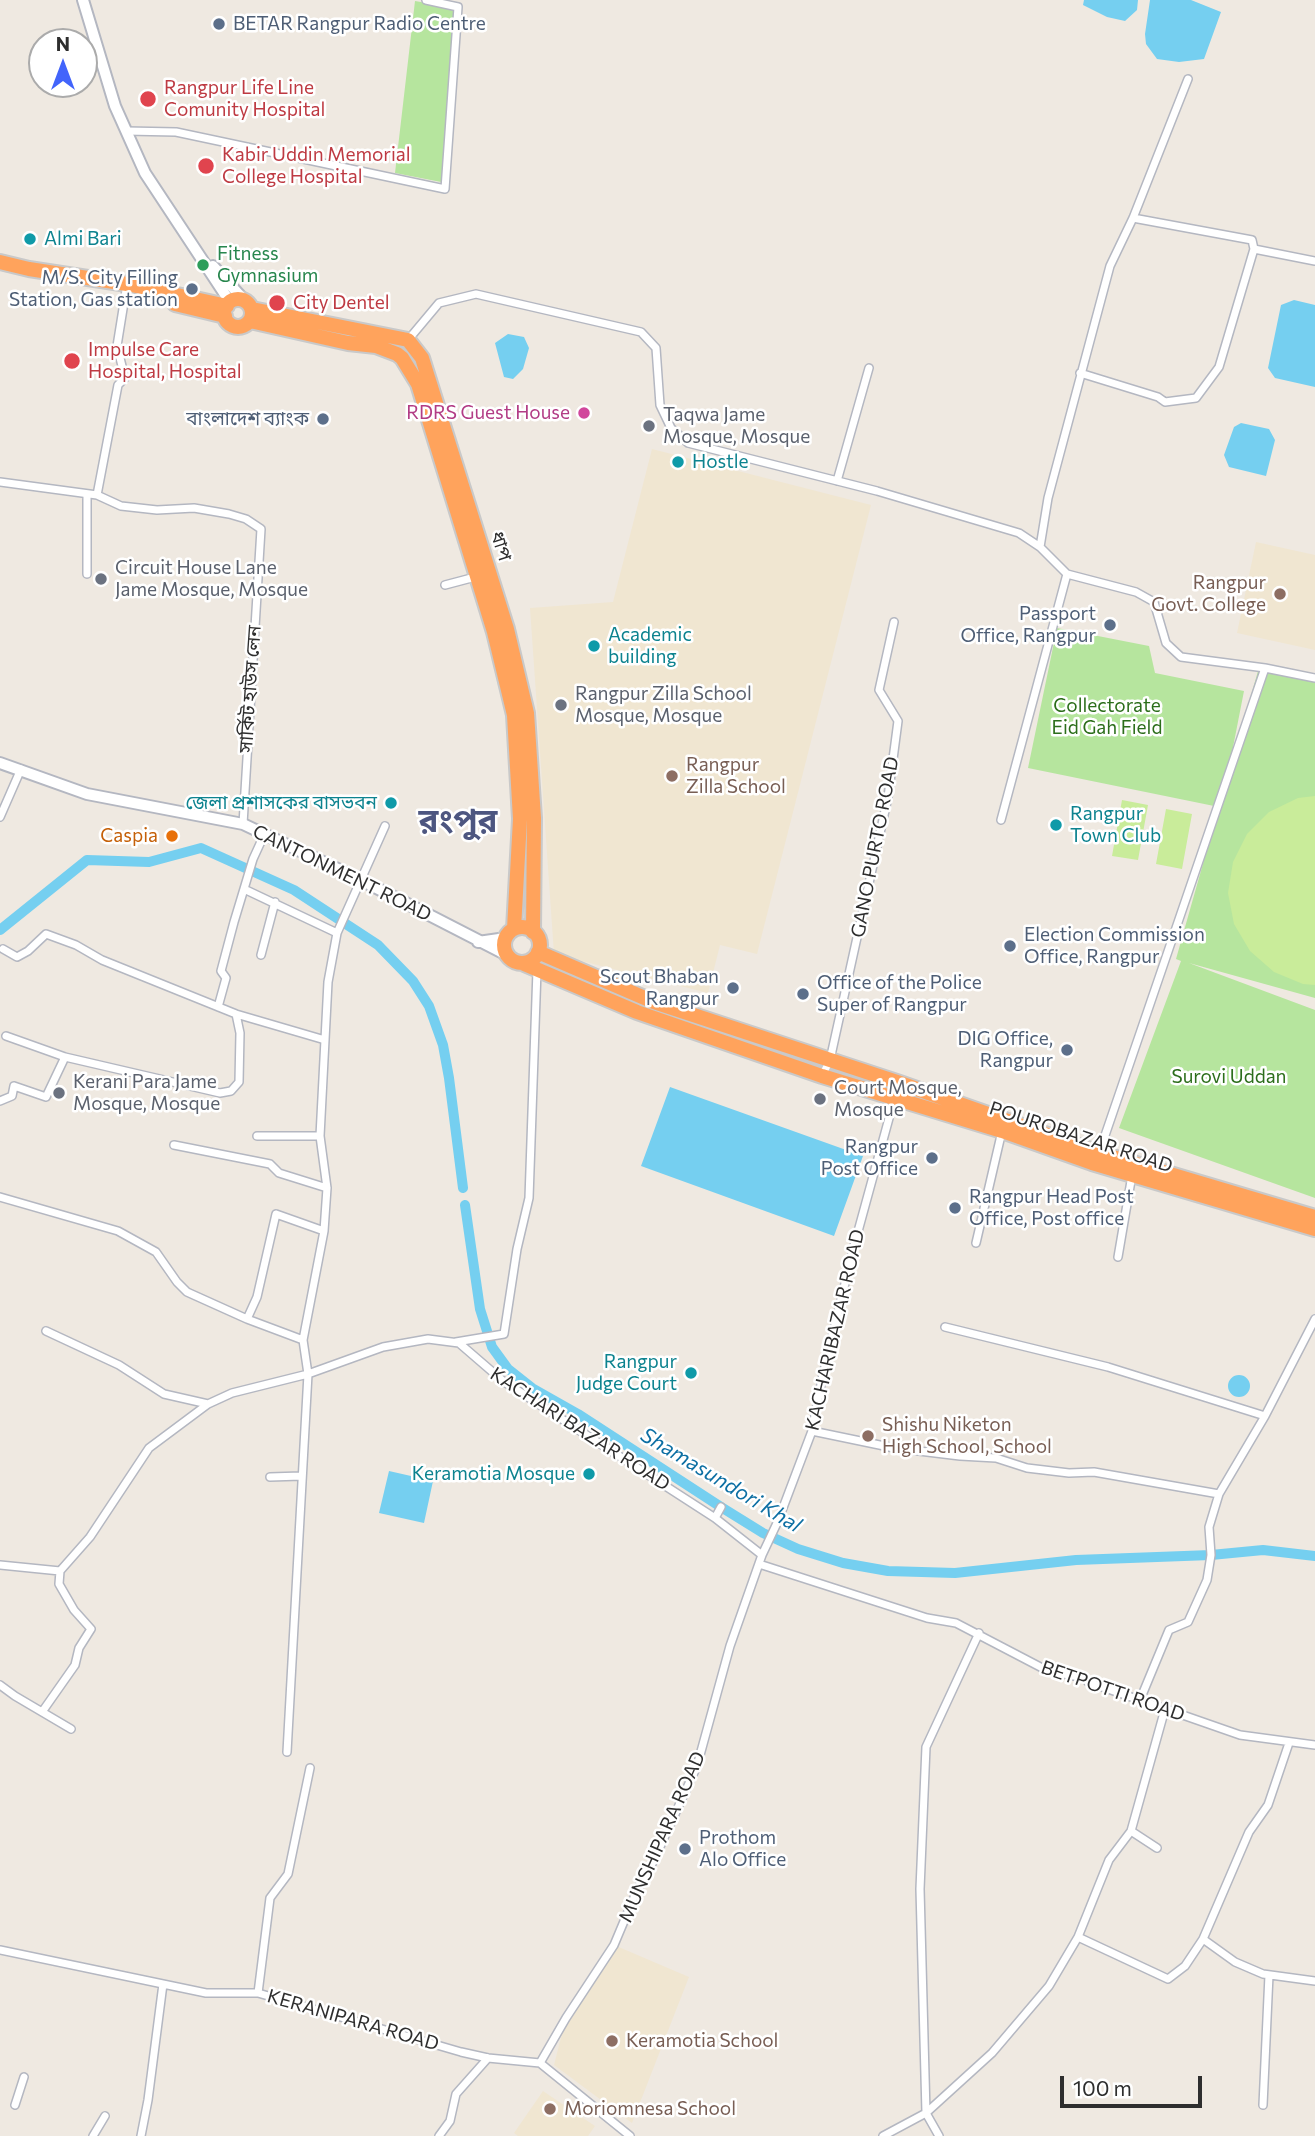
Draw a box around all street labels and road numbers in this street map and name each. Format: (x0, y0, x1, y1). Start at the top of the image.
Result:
street label: ধাপ (486, 528, 516, 564)
street label: সার্কিট হাউস লেন (234, 625, 266, 753)
street label: GANO PURTO ROAD (846, 755, 904, 939)
street label: CANTONMENT ROAD (249, 820, 435, 926)
street label: POUROBAZAR ROAD (986, 1097, 1176, 1177)
street label: KACHARIBAZAR ROAD (801, 1227, 869, 1433)
street label: KACHARI BAZAR ROAD (486, 1362, 674, 1496)
street label: BETPOTTI ROAD (1038, 1656, 1188, 1726)
street label: MUNSHIPARA ROAD (614, 1748, 710, 1926)
street label: KERANIPARA ROAD (265, 1985, 441, 2055)

